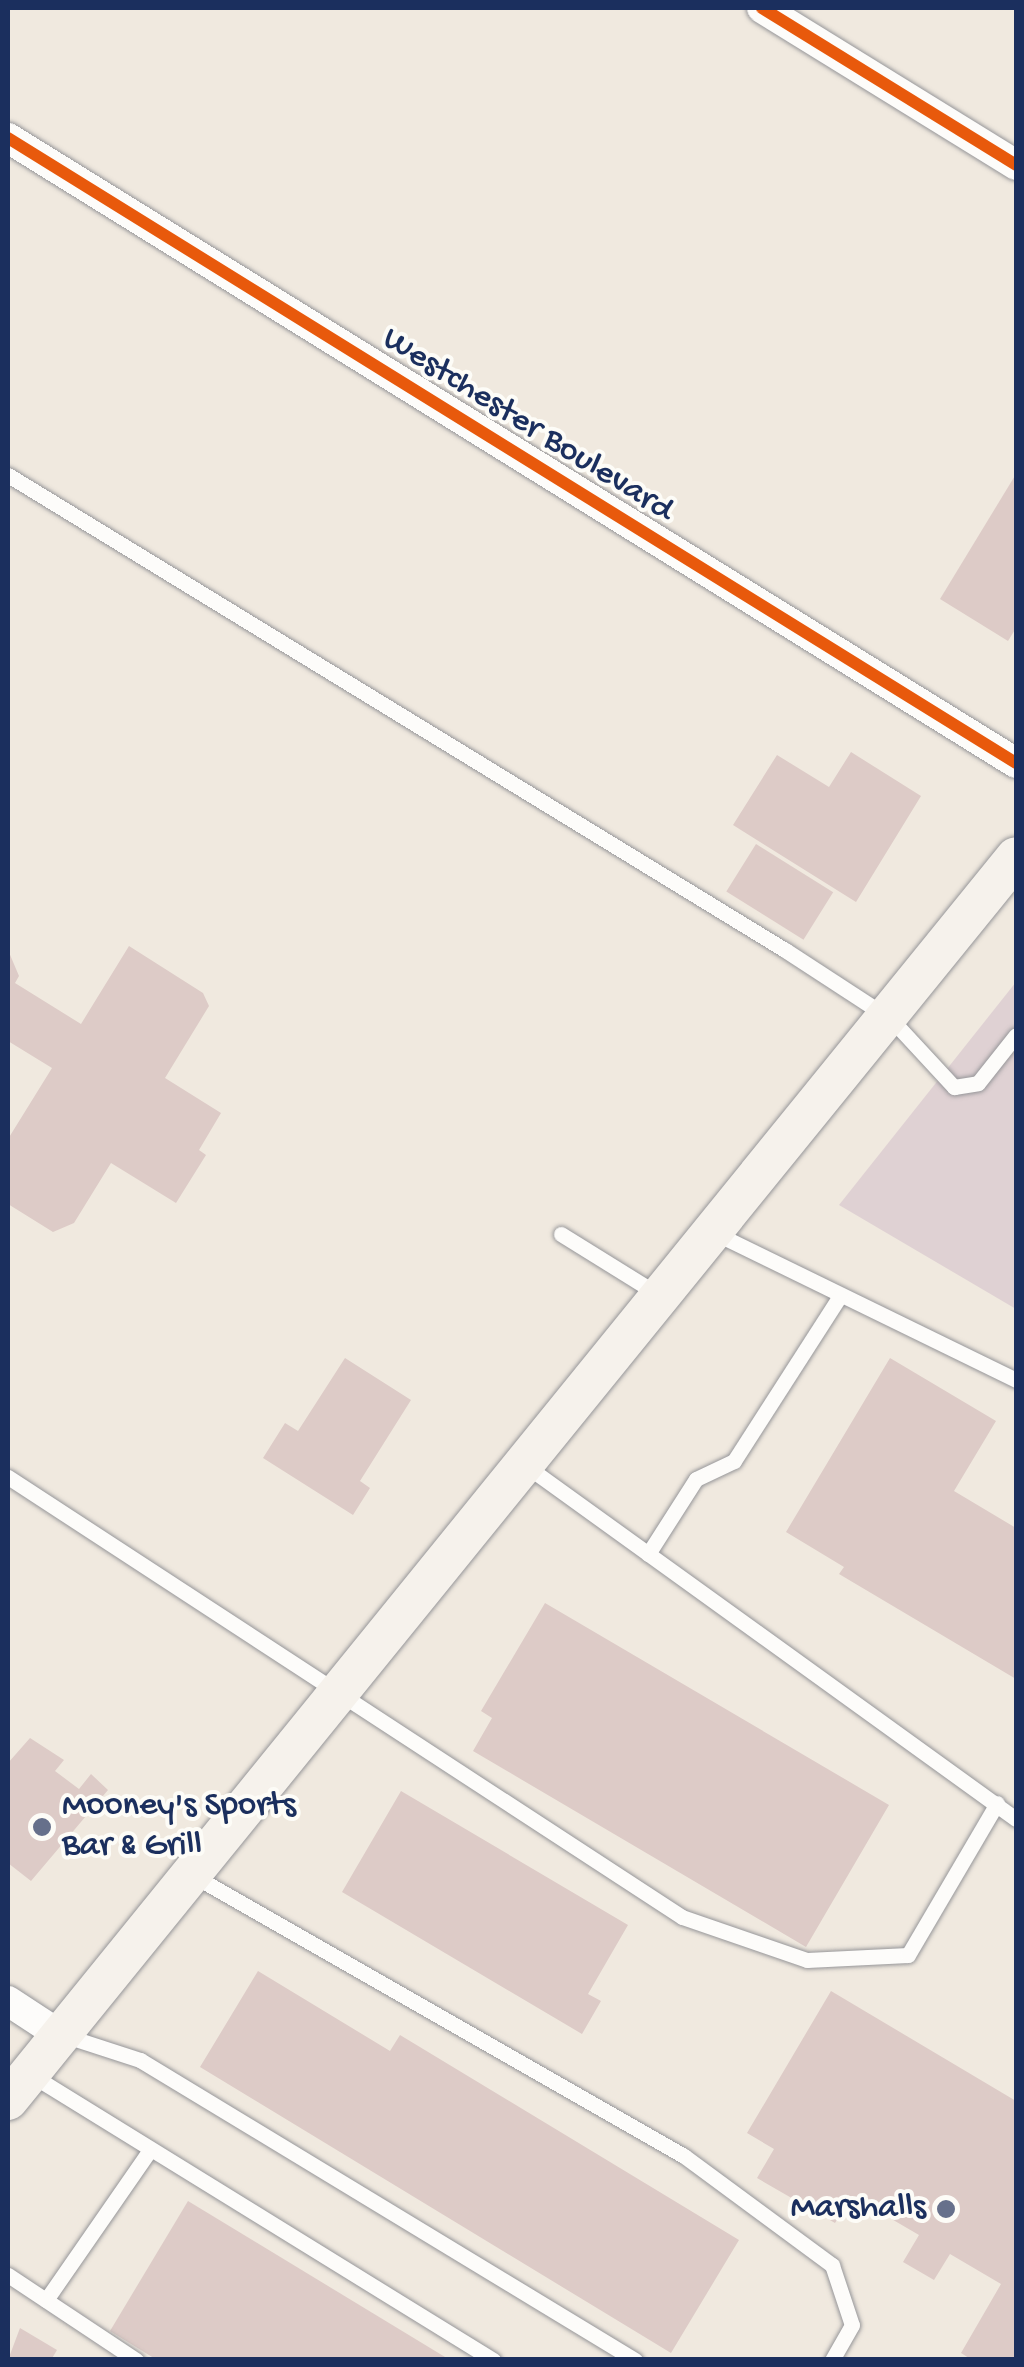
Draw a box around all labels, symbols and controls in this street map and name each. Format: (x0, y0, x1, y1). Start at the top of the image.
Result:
street label: Westchester Boulevard (374, 319, 680, 533)
place label: Mooney's Sports Bar & Grill (62, 1786, 296, 1868)
marker: Mooney's Sports Bar & Grill (31, 1816, 53, 1838)
place label: Marshalls (790, 2188, 926, 2230)
marker: Marshalls (935, 2198, 957, 2220)

